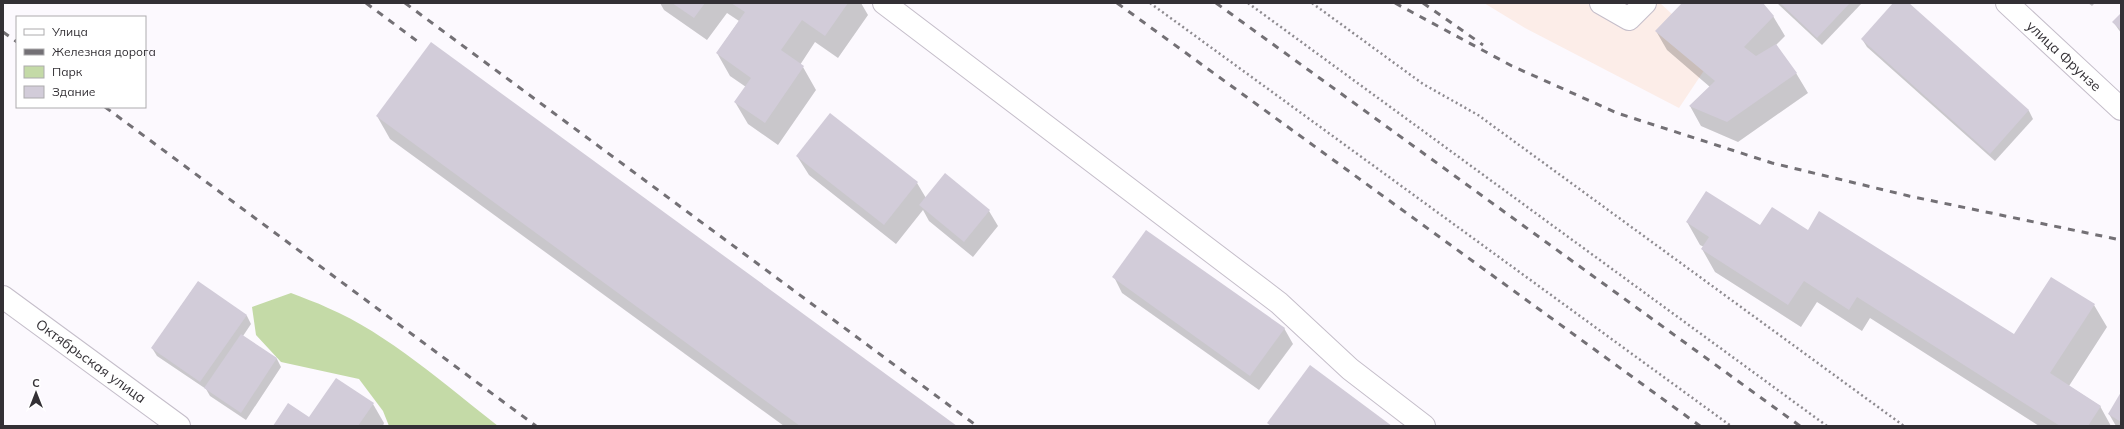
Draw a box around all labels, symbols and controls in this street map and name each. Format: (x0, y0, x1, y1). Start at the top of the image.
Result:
legend (16, 16, 146, 108)
street label: улица Фрунзе (2023, 17, 2105, 95)
text: Улица (51, 24, 88, 39)
text: Железная дорога (52, 44, 156, 59)
text: Парк (52, 64, 83, 79)
text: Здание (52, 84, 96, 99)
street label: Октябрьская улица (32, 315, 150, 407)
north arrow (16, 373, 56, 413)
text: С (32, 376, 40, 390)

